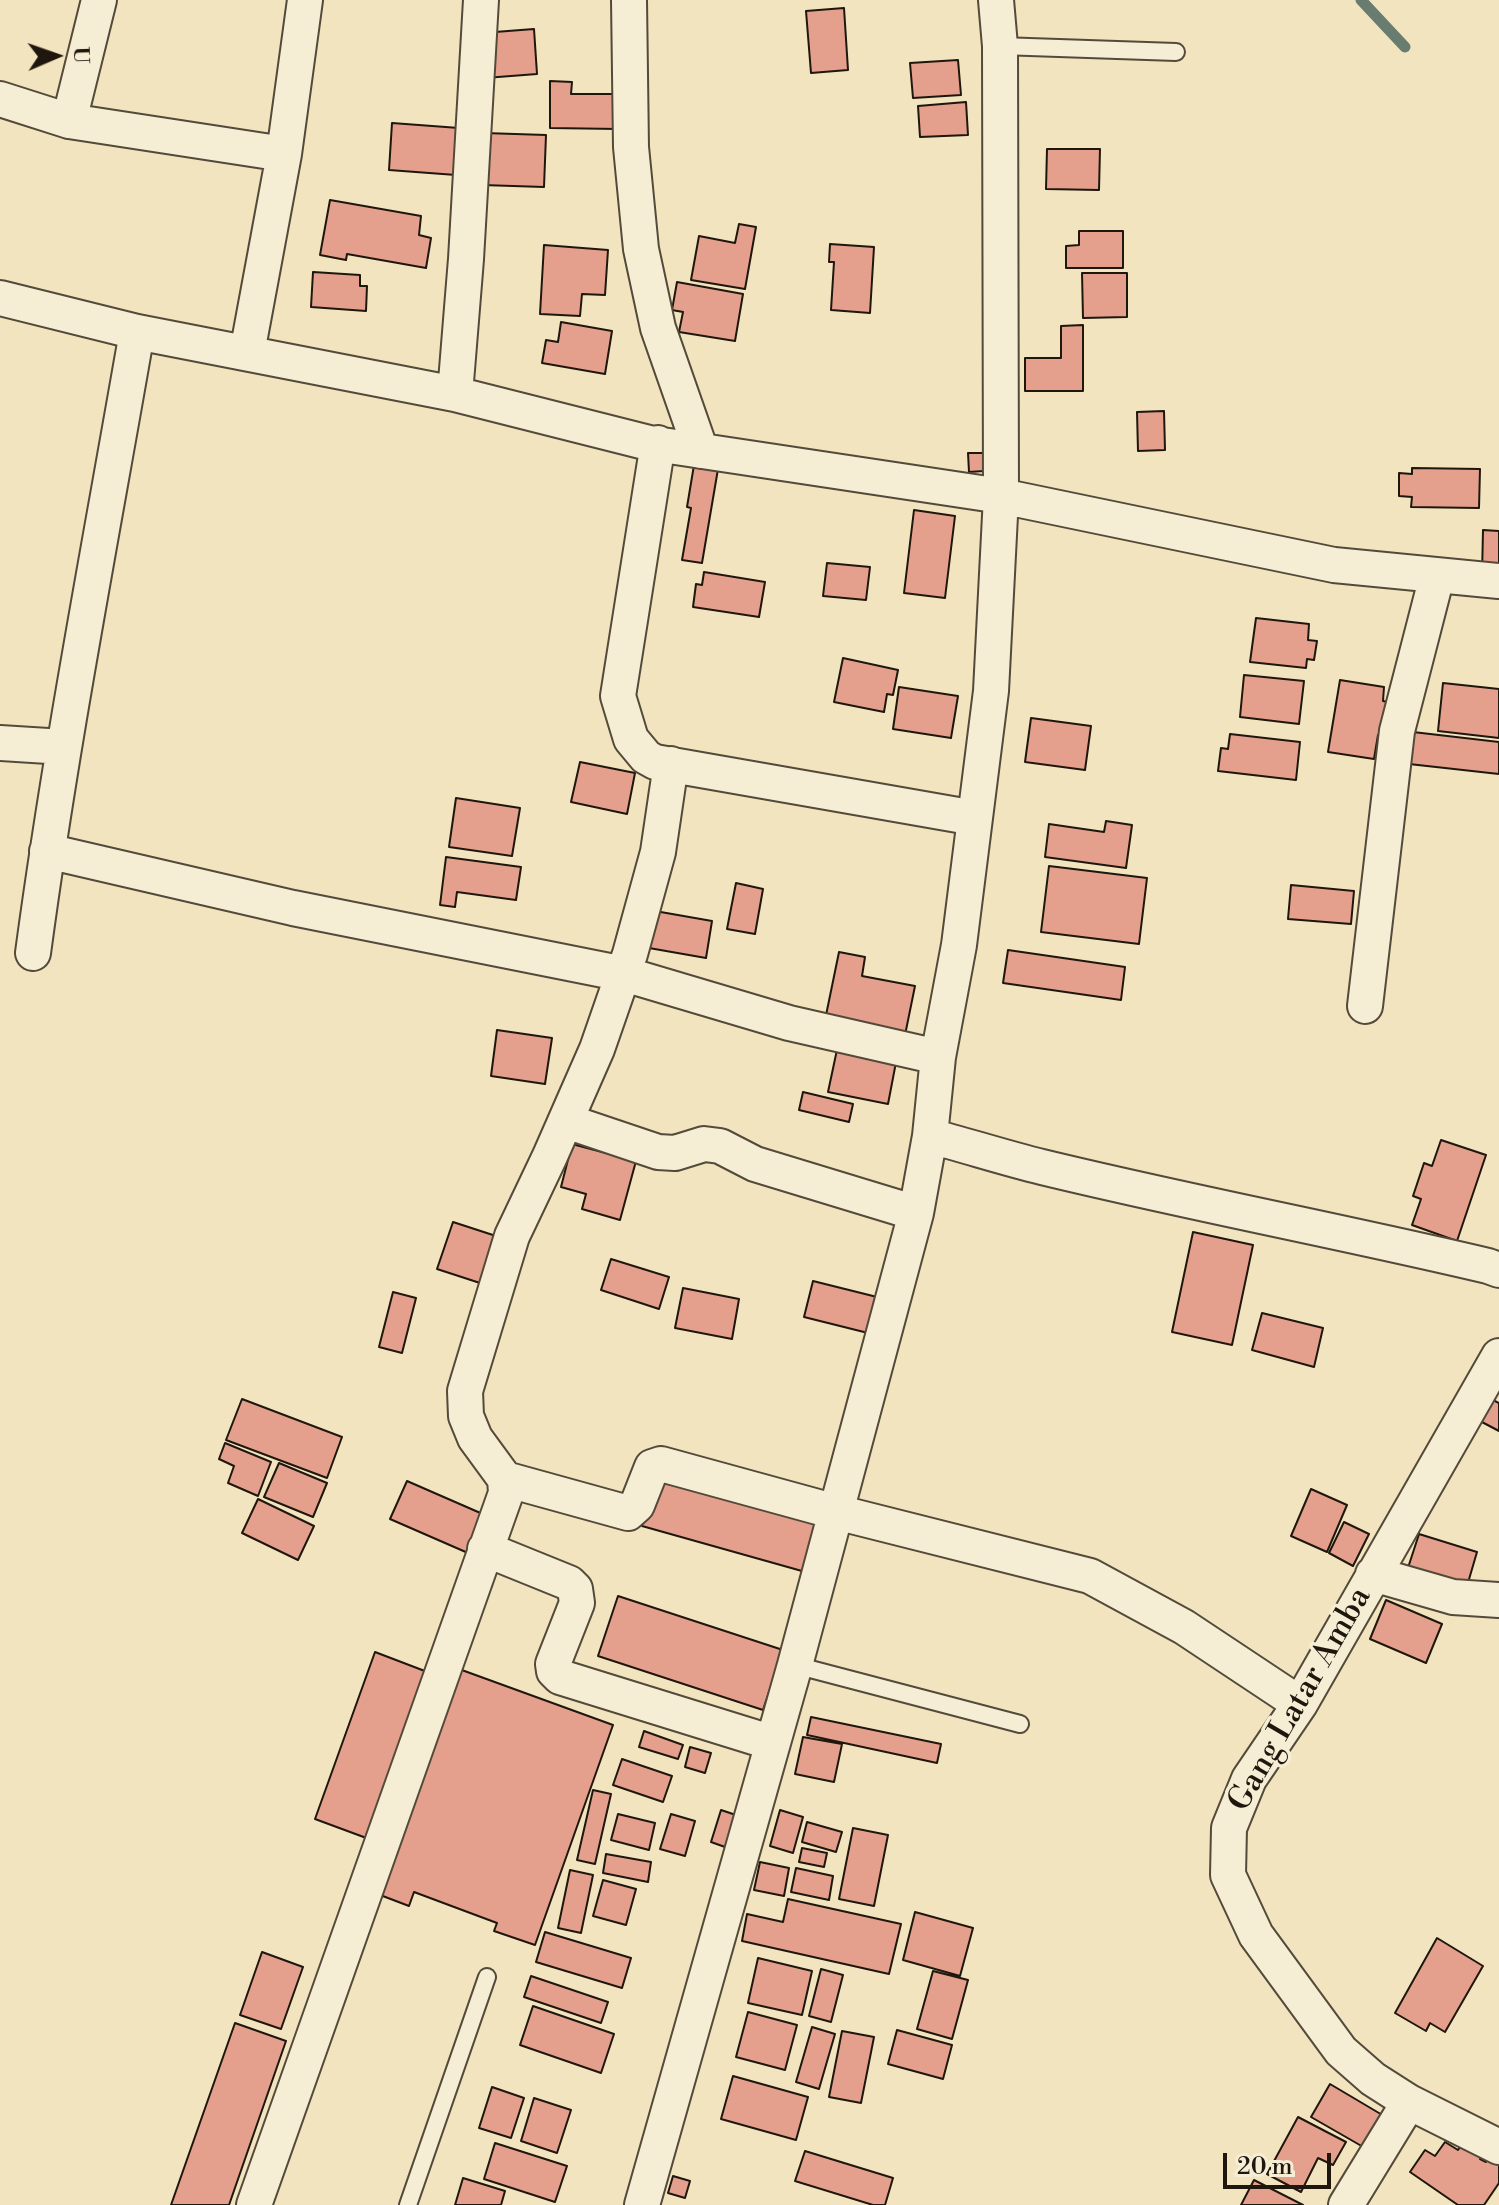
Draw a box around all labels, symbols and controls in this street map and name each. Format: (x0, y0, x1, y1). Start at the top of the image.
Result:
north arrow (16, 16, 96, 96)
text: U (67, 46, 94, 64)
street label: Gang Latar Amba (1221, 1581, 1381, 1819)
scale bar (1227, 2137, 1335, 2187)
text: 20 m (1237, 2152, 1293, 2182)

